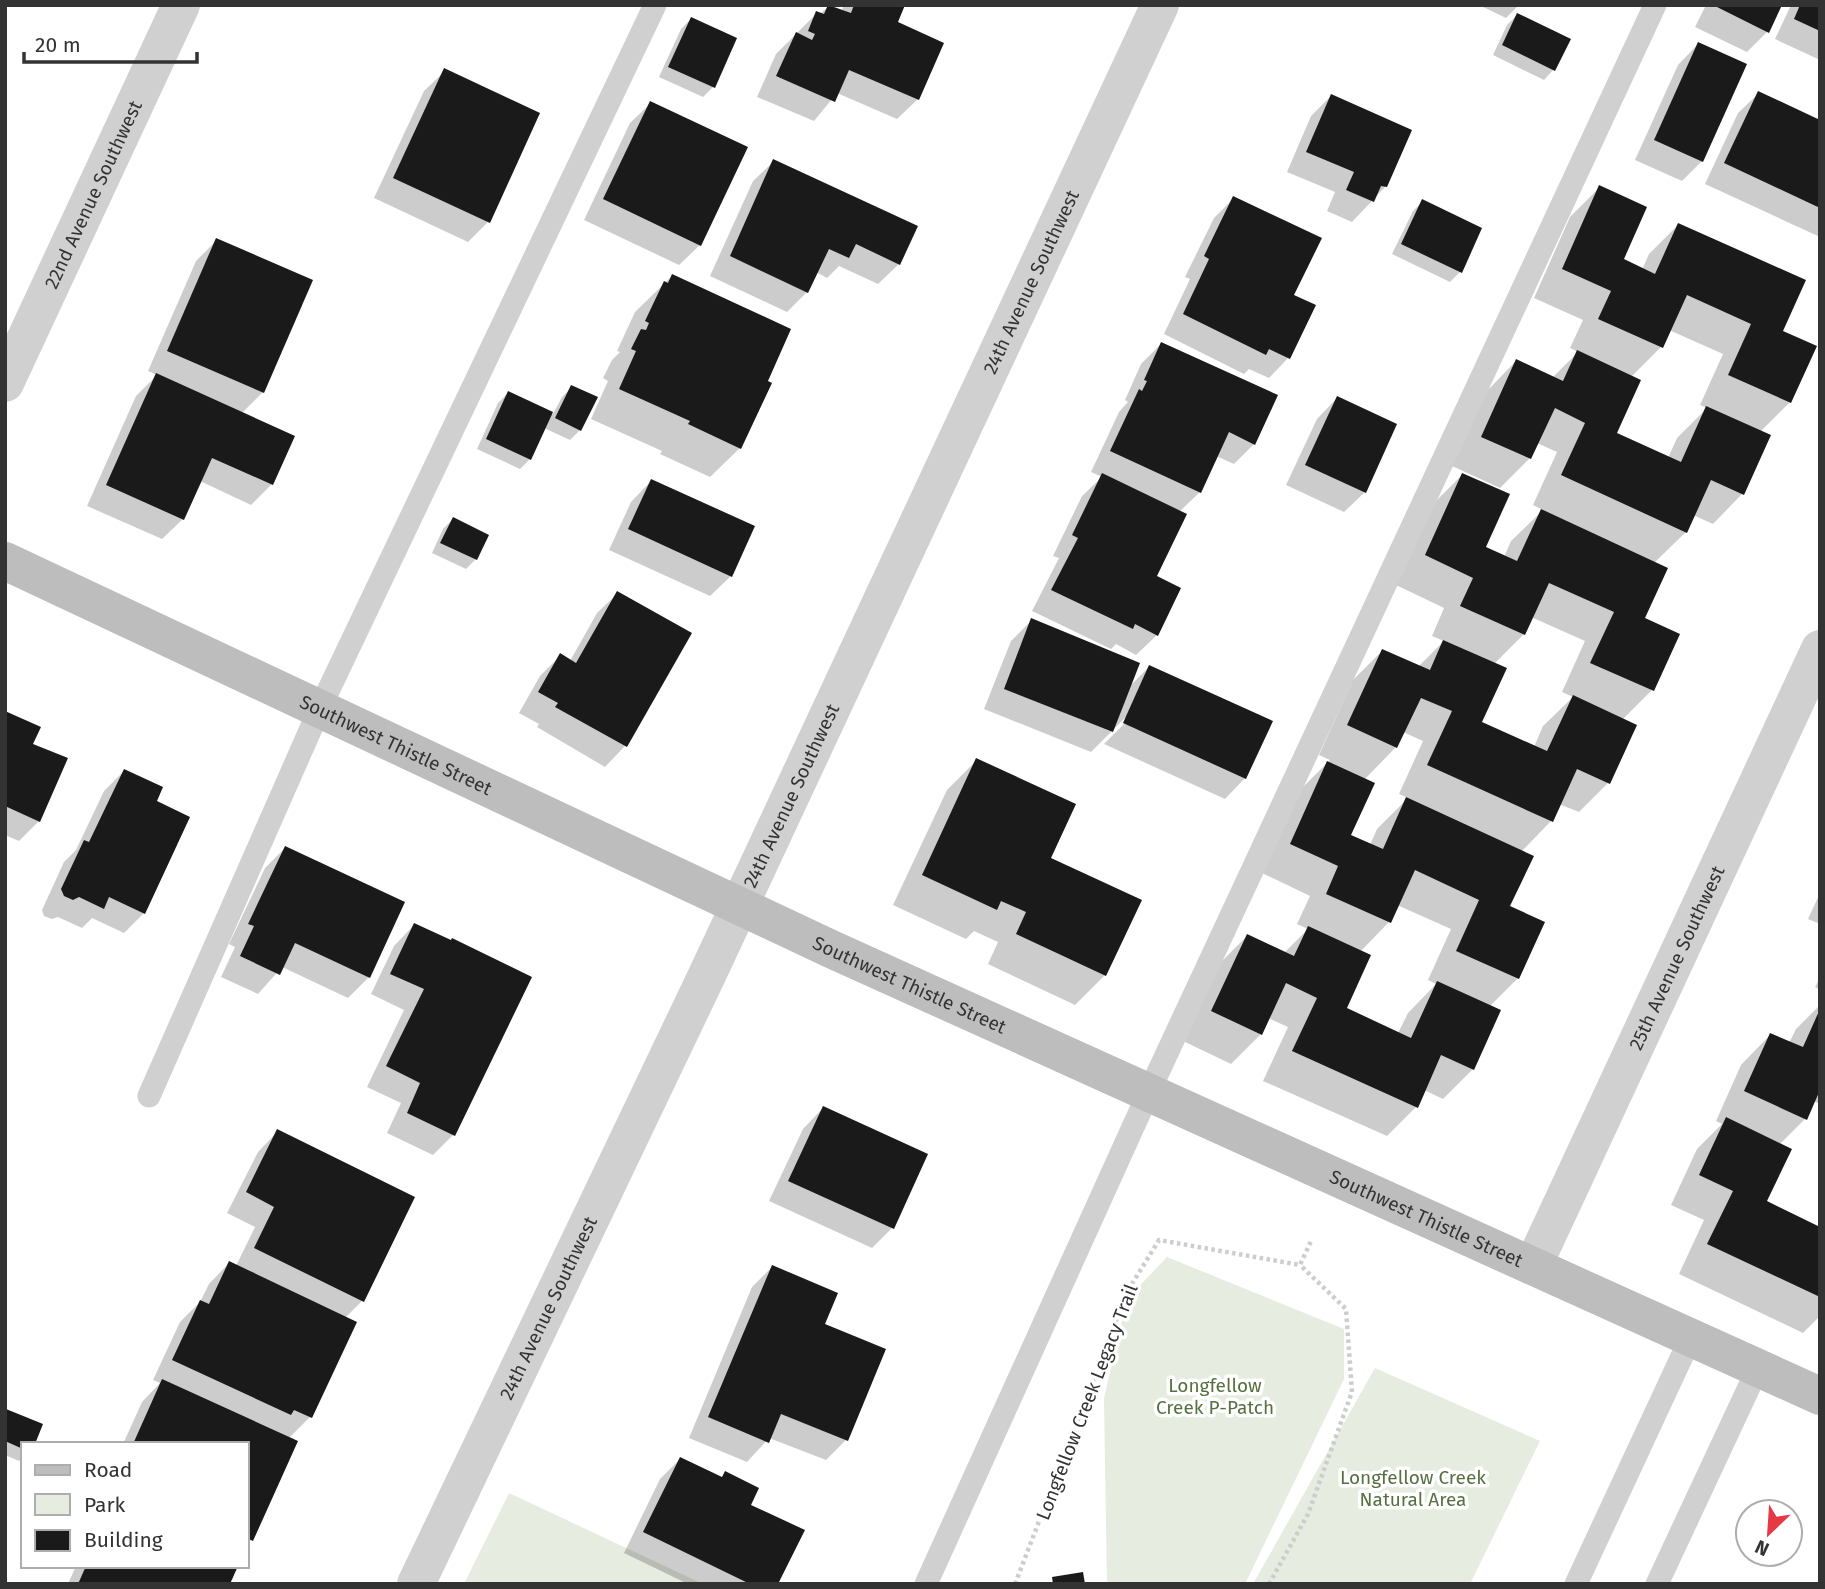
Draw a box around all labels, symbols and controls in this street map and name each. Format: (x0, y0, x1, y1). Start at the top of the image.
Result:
scale bar (24, 21, 198, 65)
text: 20 m (35, 32, 81, 58)
street label: 22nd Avenue Southwest (39, 97, 146, 292)
street label: 24th Avenue Southwest (978, 186, 1084, 378)
street label: Southwest Thistle Street (296, 690, 496, 800)
street label: 24th Avenue Southwest (738, 700, 844, 891)
street label: 25th Avenue Southwest (1624, 862, 1729, 1053)
street label: Southwest Thistle Street (809, 931, 1010, 1038)
street label: Southwest Thistle Street (1326, 1164, 1527, 1272)
street label: 24th Avenue Southwest (494, 1212, 602, 1403)
street label: Longfellow Creek Legacy Trail (1031, 1280, 1143, 1523)
park label: Longfellow Creek P-Patch (1156, 1374, 1274, 1419)
legend (21, 1442, 248, 1568)
text: Road (84, 1457, 132, 1483)
park label: Longfellow Creek Natural Area (1340, 1466, 1486, 1511)
text: Park (84, 1492, 126, 1518)
north arrow (1734, 1498, 1804, 1568)
text: Building (84, 1527, 163, 1553)
text: N (1751, 1535, 1773, 1561)

